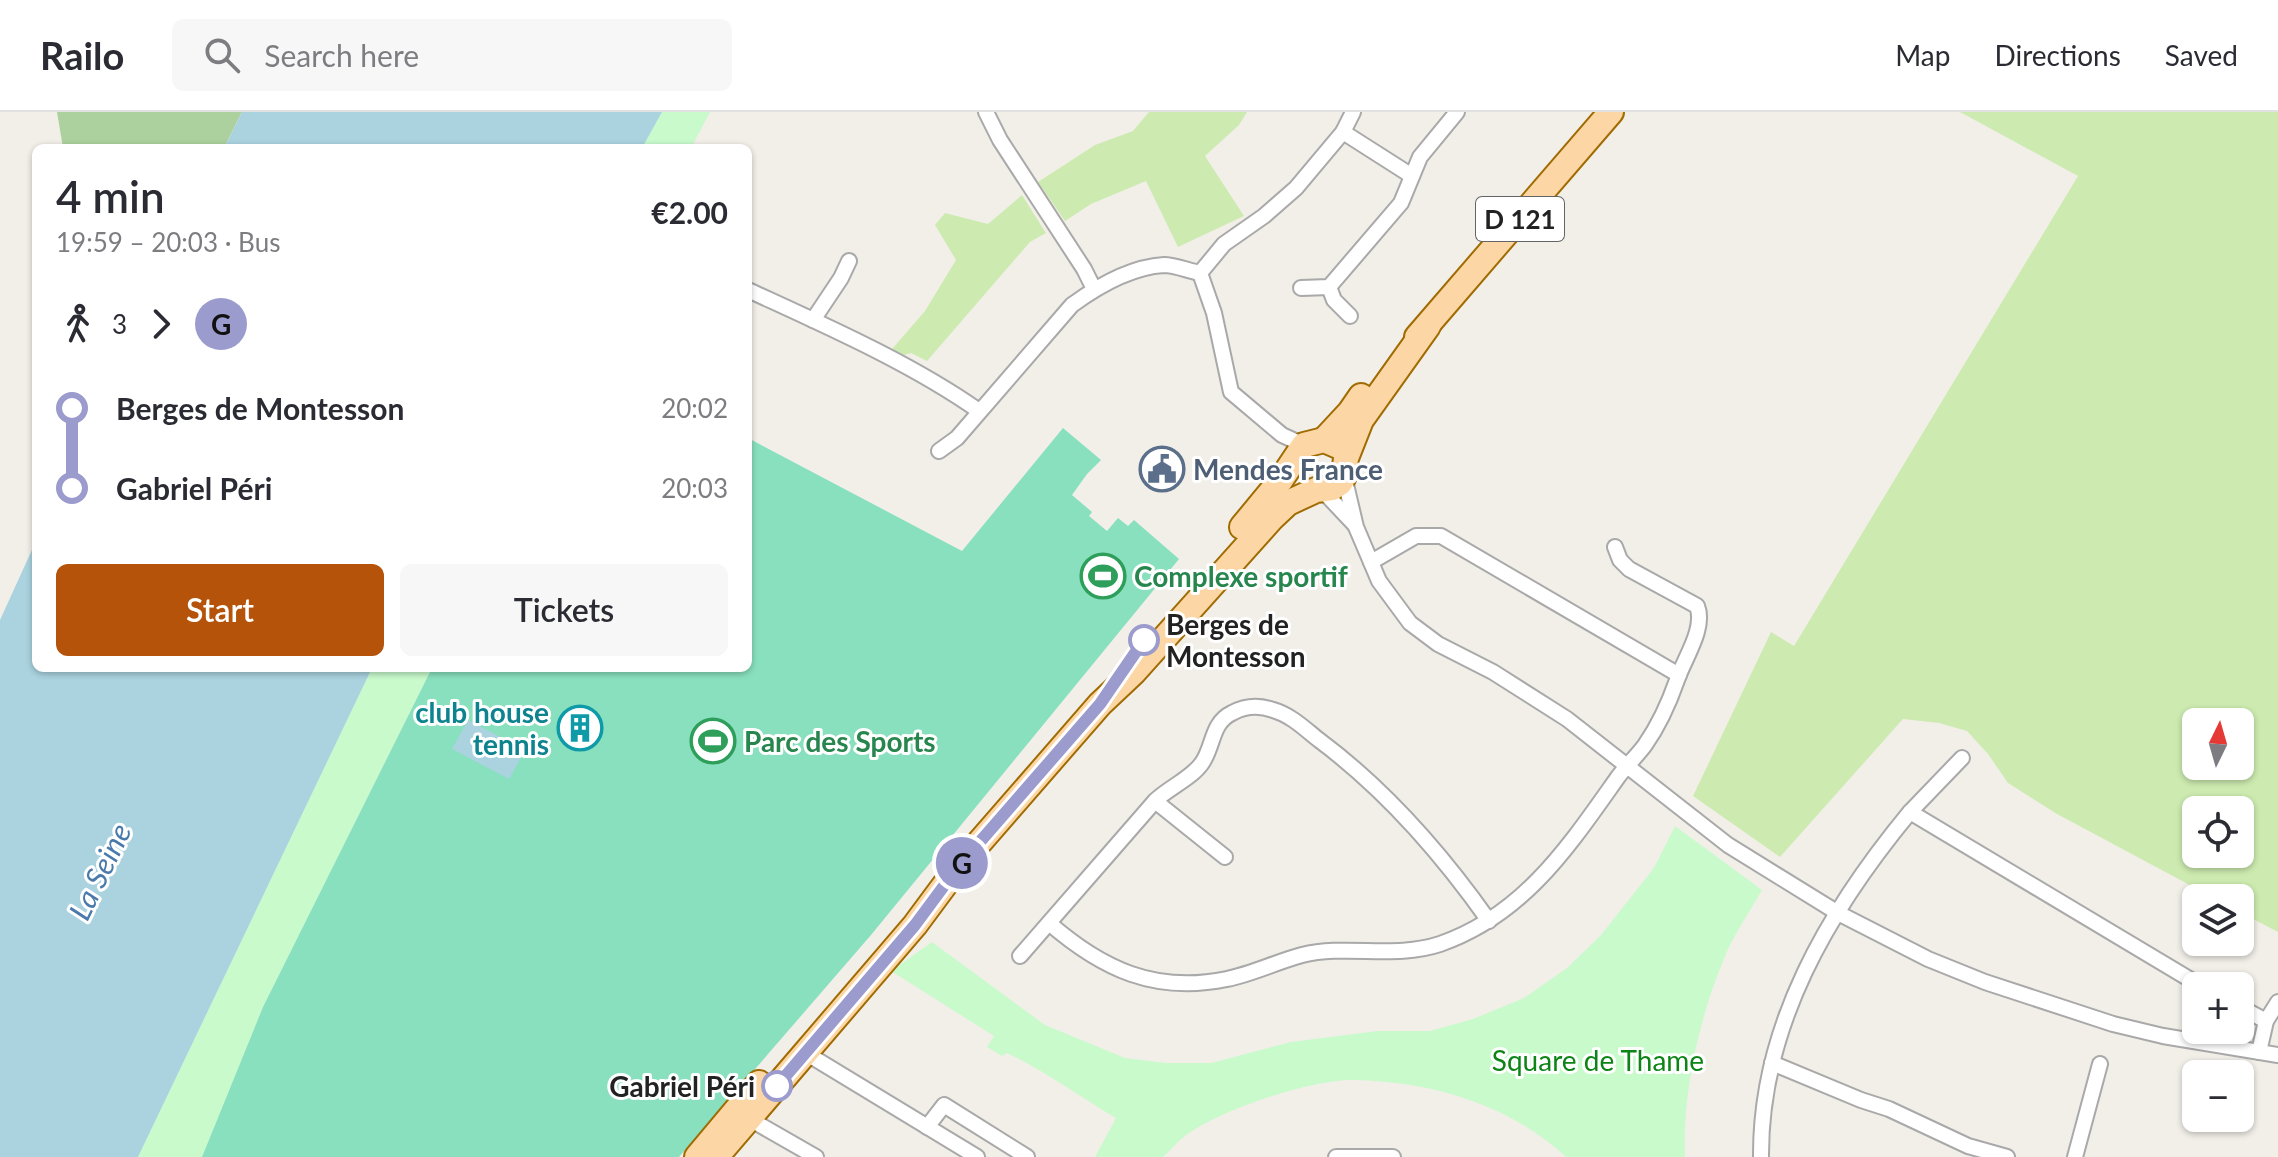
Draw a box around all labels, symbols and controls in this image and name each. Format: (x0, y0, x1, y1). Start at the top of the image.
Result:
search box (172, 19, 732, 91)
text: Railo (40, 32, 124, 78)
icon: search (200, 33, 244, 77)
text: Search here (264, 37, 419, 73)
text: Map (1895, 38, 1950, 72)
text: Directions (1994, 38, 2121, 72)
text: Saved (2165, 38, 2238, 72)
text: 4 min (56, 170, 165, 222)
text: €2.00 (651, 194, 728, 230)
road number: D 121 (1476, 197, 1564, 241)
text: 19:59 – 20:03 · Bus (56, 226, 280, 258)
icon: walk (56, 302, 100, 346)
icon: forward (139, 302, 183, 346)
text: G (211, 307, 231, 341)
text: 3 (112, 308, 127, 340)
text: Berges de Montesson (116, 390, 404, 426)
text: 20:02 (661, 392, 728, 424)
public building icon: Mendes France (1138, 445, 1186, 493)
place label: Mendes France (1193, 452, 1383, 486)
text: Gabriel Péri (116, 470, 272, 506)
text: 20:03 (661, 472, 728, 504)
sports icon: Complexe sportif (1079, 552, 1127, 600)
place label: Complexe sportif (1134, 559, 1348, 593)
button: Start (56, 564, 384, 656)
button: Tickets (400, 564, 728, 656)
place label: Berges de Montesson (1166, 607, 1305, 673)
marker: Berges de Montesson (1129, 625, 1159, 655)
place label: club house tennis (415, 695, 549, 761)
building icon: club house tennis (556, 704, 604, 752)
north arrow (2182, 708, 2254, 780)
map controls (2182, 708, 2254, 1132)
sports icon: Parc des Sports (689, 717, 737, 765)
place label: Parc des Sports (744, 724, 936, 758)
button: locate (2182, 796, 2254, 868)
water label: La Seine (60, 817, 138, 925)
line badge: G (936, 837, 988, 889)
text: G (952, 846, 972, 880)
button: layers (2182, 884, 2254, 956)
button: + (2182, 972, 2254, 1044)
park label: Square de Thame (1492, 1043, 1704, 1077)
button: − (2182, 1060, 2254, 1132)
place label: Gabriel Péri (609, 1069, 755, 1103)
marker: Gabriel Péri (762, 1071, 792, 1101)

